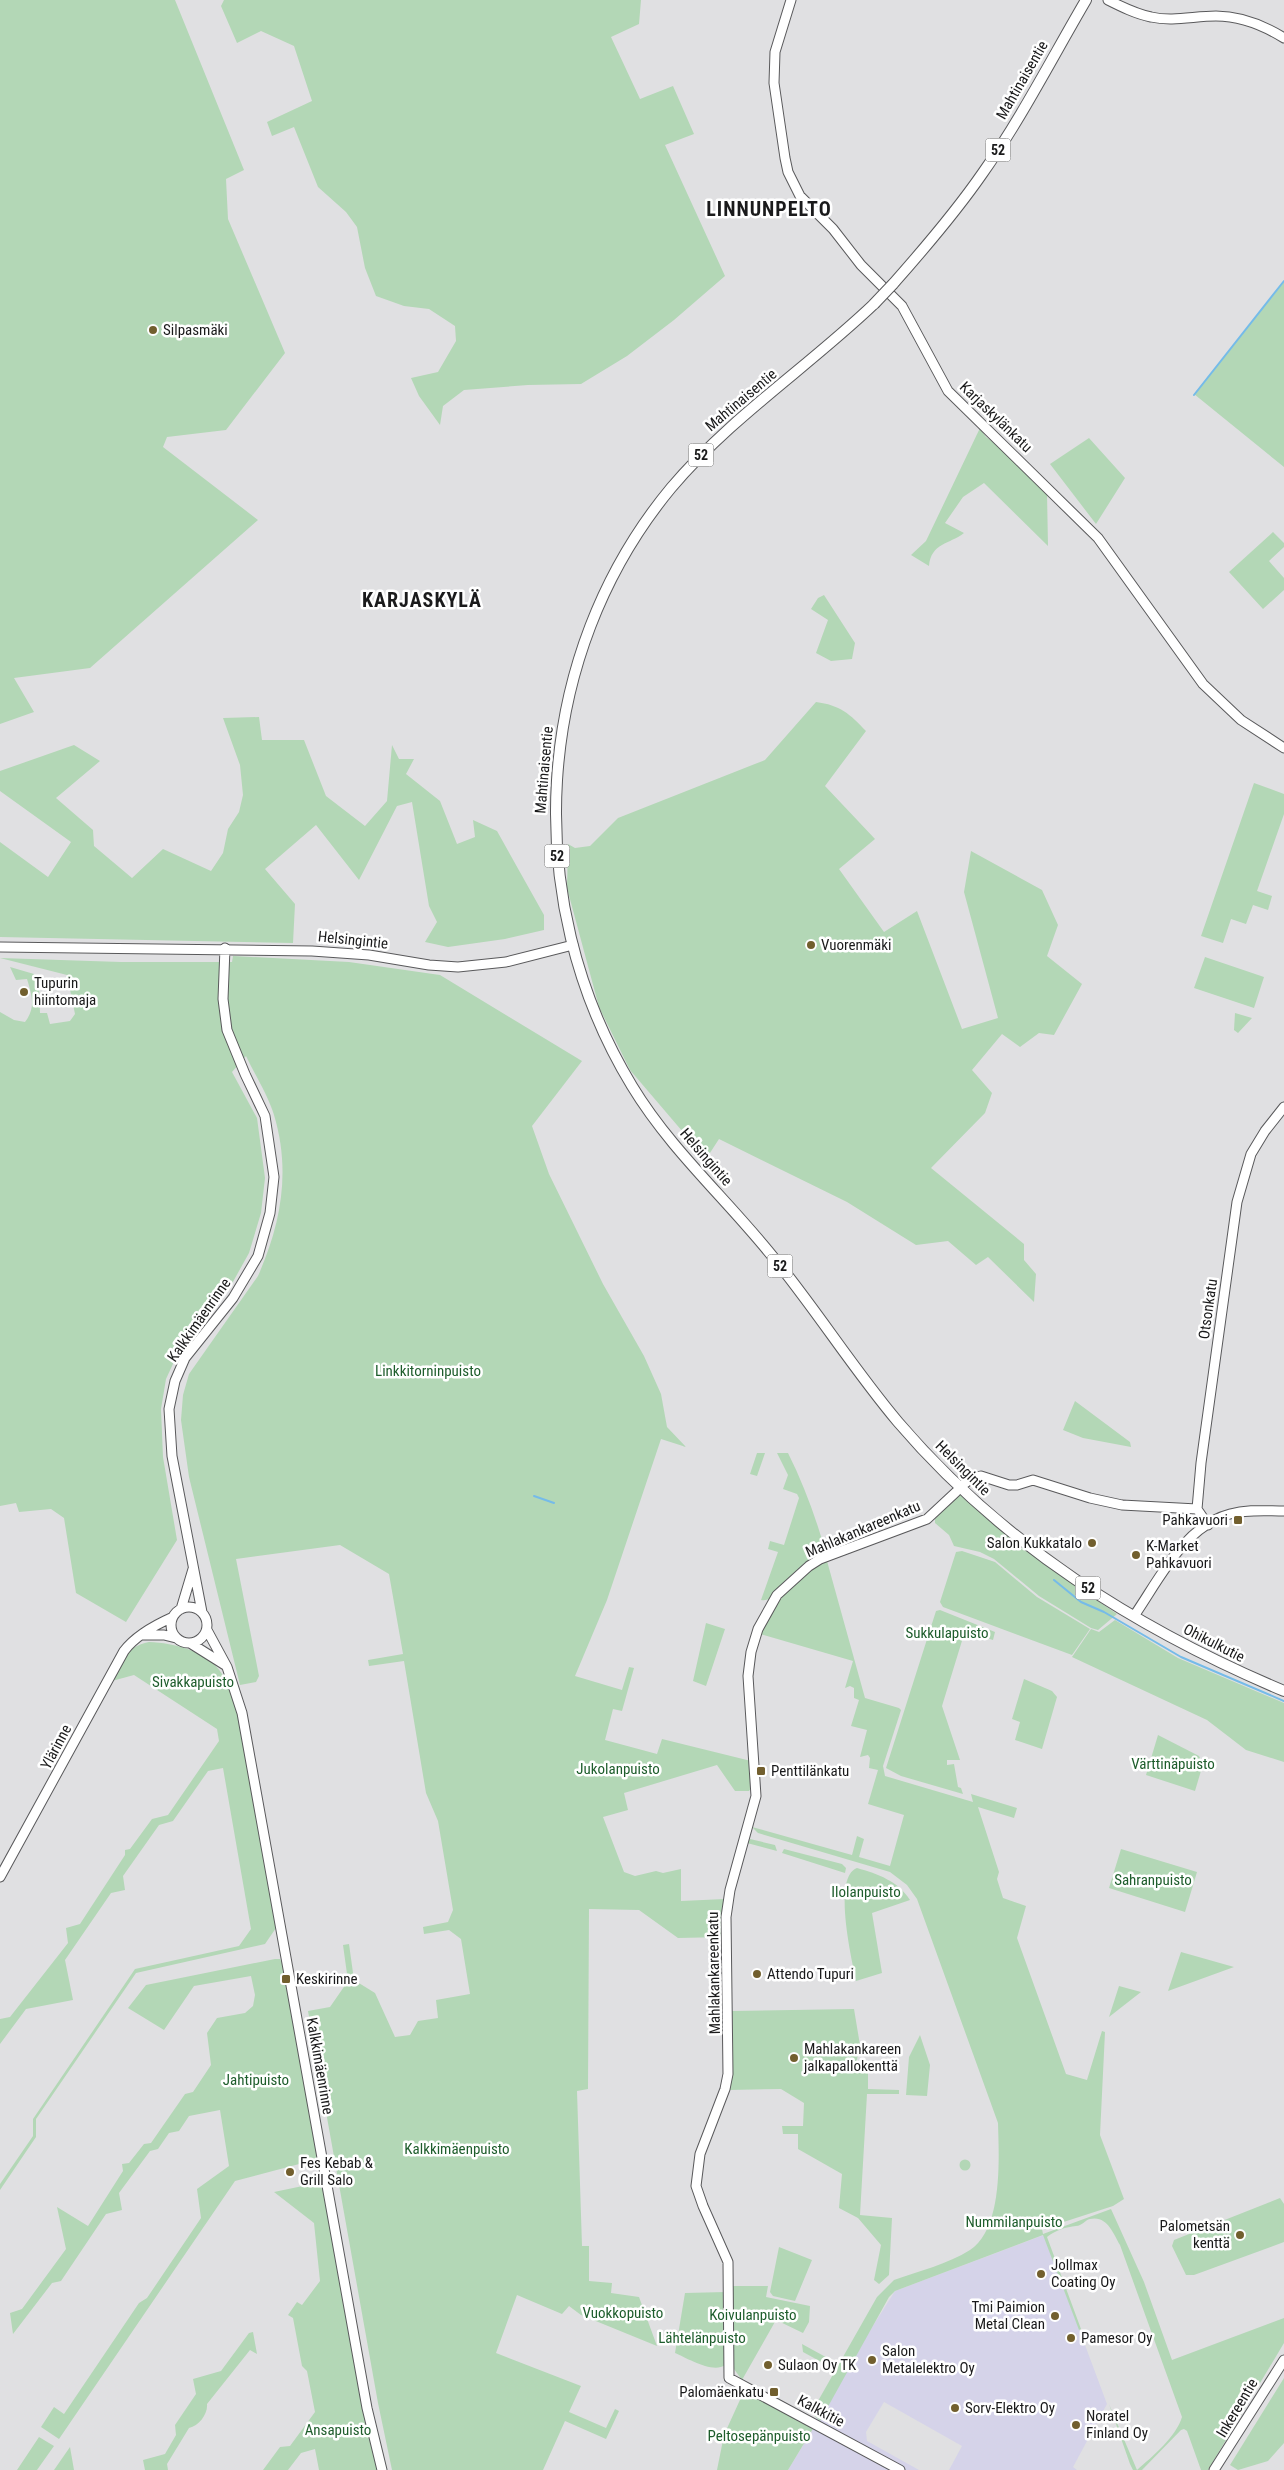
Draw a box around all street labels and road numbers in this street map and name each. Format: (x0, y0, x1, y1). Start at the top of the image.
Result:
street label: Mahtinaisentie (992, 38, 1052, 122)
road number: 52 (986, 138, 1010, 162)
street label: Mahtinaisentie (702, 365, 780, 435)
street label: Karjaskylänkatu (956, 378, 1036, 456)
road number: 52 (688, 444, 714, 466)
street label: Mahtinaisentie (531, 726, 557, 814)
road number: 52 (544, 844, 570, 868)
street label: Helsingintie (317, 927, 389, 953)
street label: Helsingintie (676, 1125, 736, 1189)
road number: 52 (768, 1254, 792, 1278)
street label: Kalkkimäenrinne (163, 1275, 235, 1365)
street label: Otsonkatu (1195, 1278, 1221, 1340)
street label: Helsingintie (932, 1437, 994, 1499)
street label: Mahlakankareenkatu (803, 1497, 923, 1561)
road number: 52 (1076, 1576, 1100, 1600)
street label: Ohikulkutie (1180, 1620, 1248, 1666)
street label: Ylärinne (37, 1722, 75, 1772)
street label: Mahlakankareenkatu (704, 1911, 724, 2035)
street label: Kalkkimäenrinne (303, 2016, 337, 2116)
street label: Inkereentie (1212, 2375, 1262, 2441)
street label: Kalkkitie (794, 2391, 848, 2431)

